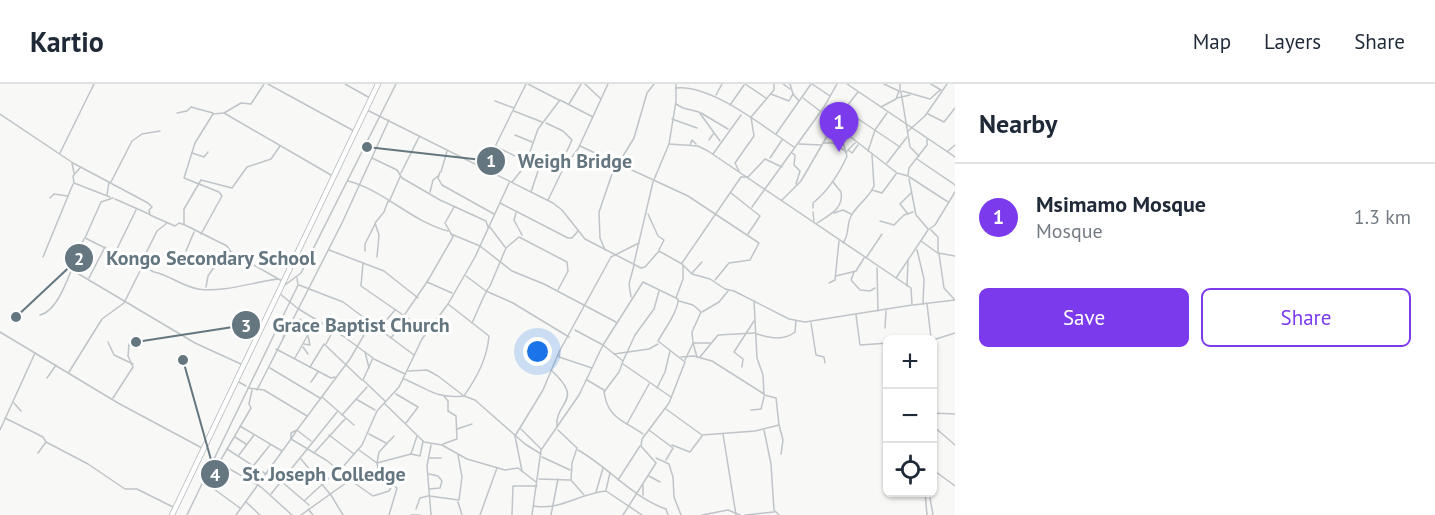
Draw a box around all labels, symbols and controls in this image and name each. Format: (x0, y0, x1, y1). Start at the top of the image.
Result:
text: Kartio (30, 23, 104, 60)
text: Map (1193, 28, 1231, 55)
text: Layers (1264, 28, 1321, 55)
text: Share (1354, 28, 1405, 55)
pin: 1 (820, 103, 858, 152)
text: Nearby (979, 107, 1057, 140)
callout: Weigh Bridge (476, 142, 644, 180)
text: Weigh Bridge (518, 148, 632, 174)
text: 1 (486, 149, 496, 172)
text: Msimamo Mosque (1036, 190, 1206, 218)
text: 1 (993, 204, 1004, 230)
text: 1.3 km (1354, 204, 1411, 230)
text: Mosque (1036, 218, 1103, 244)
callout: Kongo Secondary School (64, 239, 328, 277)
text: Kongo Secondary School (106, 245, 316, 271)
text: 2 (74, 247, 84, 270)
button: Save (979, 288, 1189, 347)
button: Share (1201, 288, 1411, 347)
callout: Grace Baptist Church (231, 306, 462, 344)
text: Grace Baptist Church (272, 312, 450, 338)
text: 3 (241, 314, 251, 337)
map controls (883, 335, 937, 497)
button: + (883, 335, 937, 389)
your location (523, 337, 552, 366)
button: − (883, 389, 937, 443)
button: locate (883, 443, 937, 497)
callout: St. Joseph Colledge (200, 455, 419, 493)
text: St. Joseph Colledge (242, 461, 406, 487)
text: 4 (210, 463, 220, 486)

